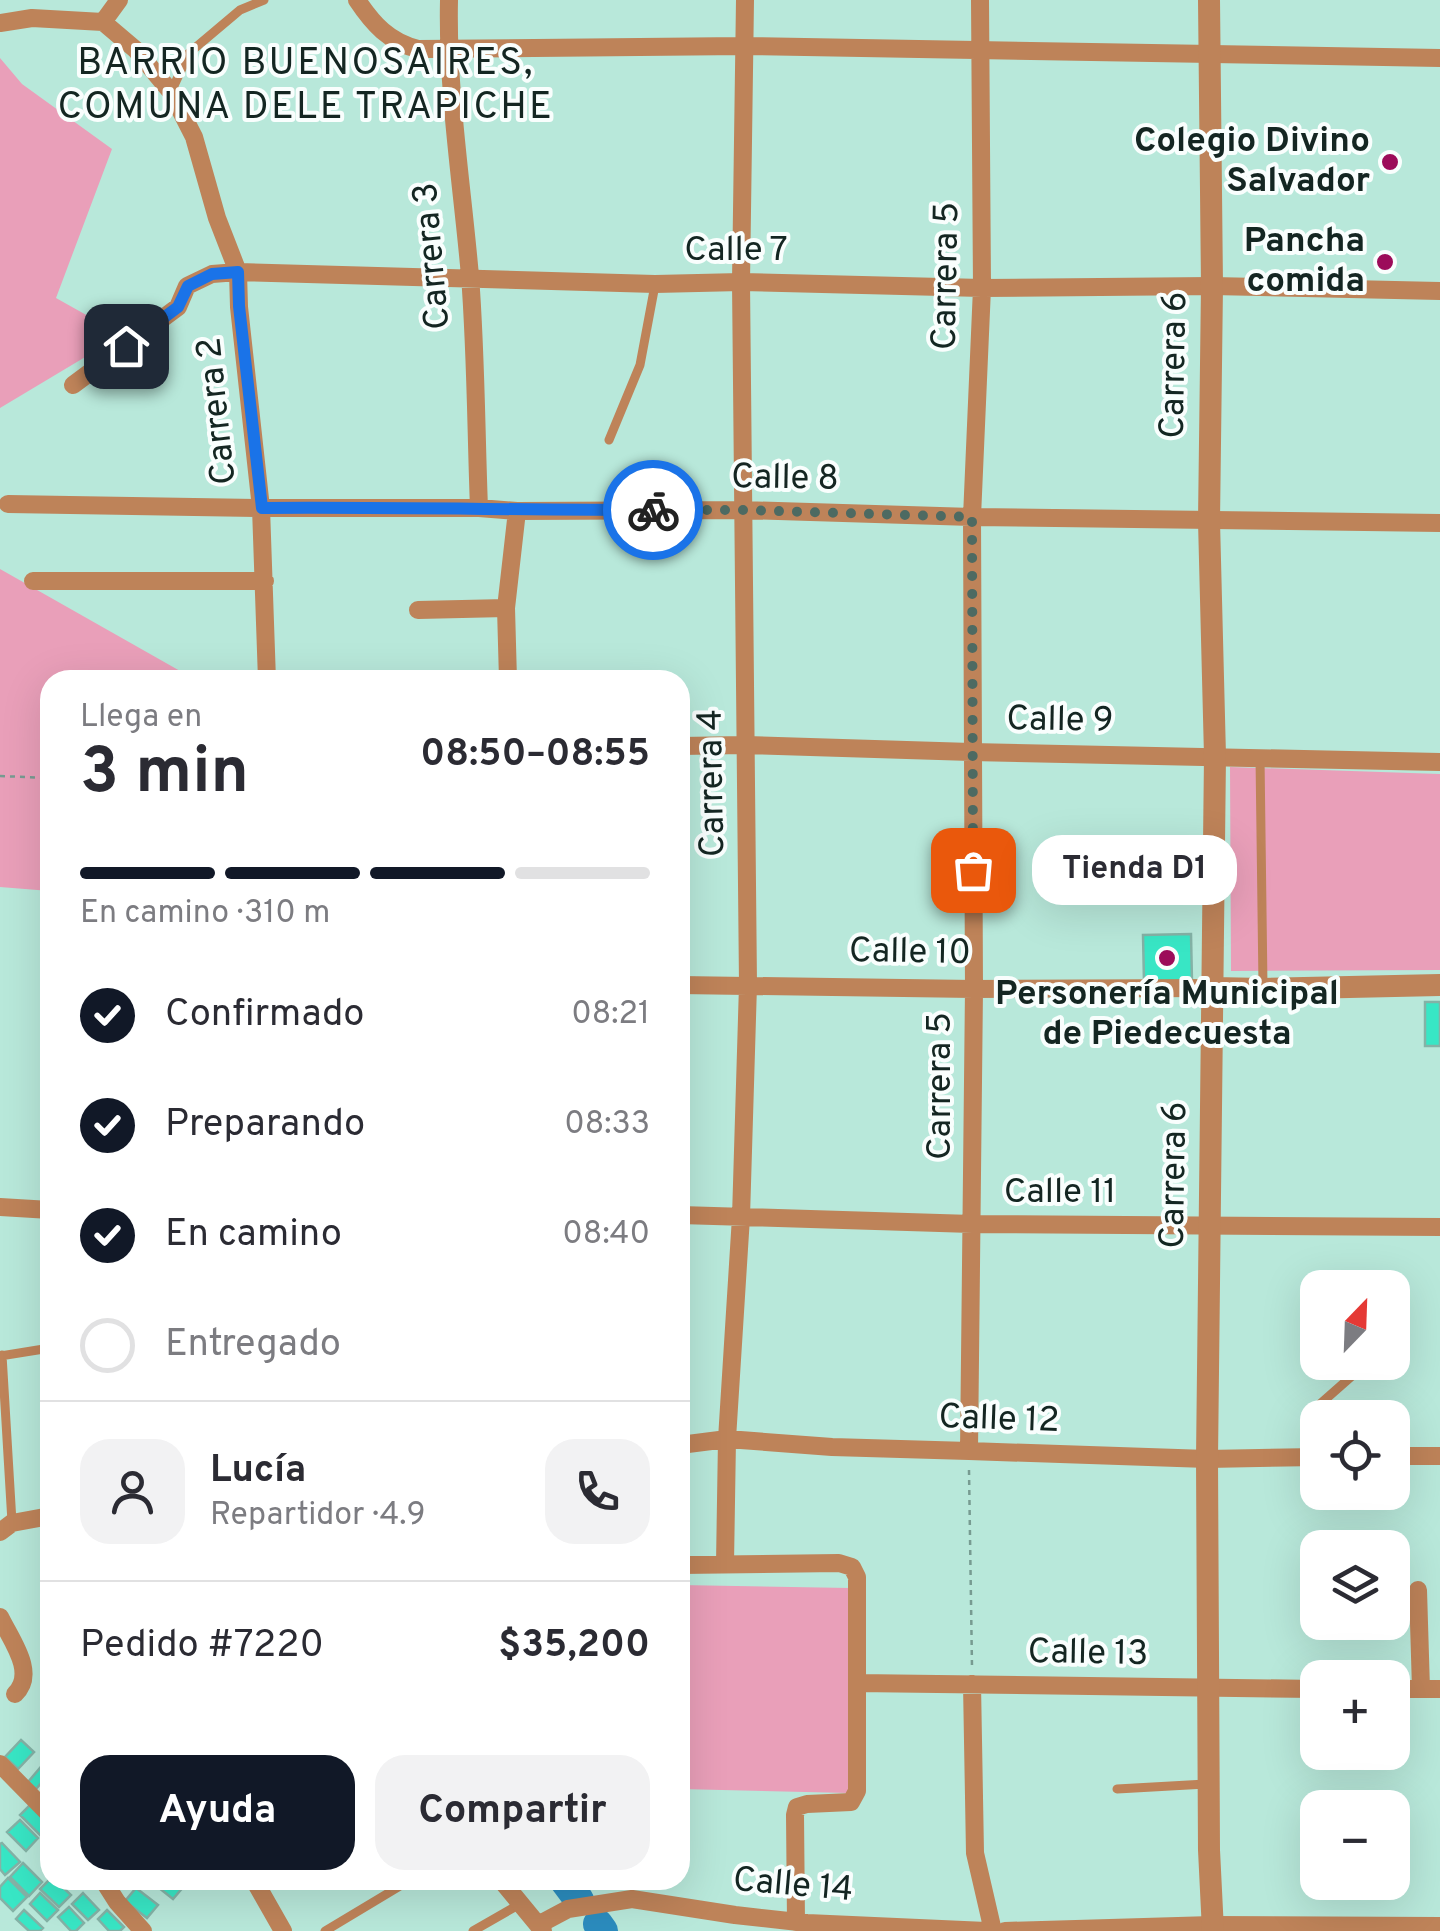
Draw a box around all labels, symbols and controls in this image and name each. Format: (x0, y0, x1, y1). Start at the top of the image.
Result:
district label: BARRIO BUENOSAIRES, COMUNA DELE TRAPICHE (58, 40, 554, 133)
place label: Colegio Divino Salvador (1134, 120, 1370, 204)
marker: Colegio Divino Salvador (1379, 151, 1401, 173)
street label: Carrera 3 (405, 181, 461, 331)
street label: Carrera 5 (924, 202, 970, 350)
place label: Pancha comida (1244, 220, 1365, 304)
street label: Calle 7 (684, 229, 788, 273)
marker: Pancha comida (1374, 251, 1396, 273)
street label: Carrera 6 (1152, 291, 1198, 439)
pin (84, 304, 169, 389)
icon: home (99, 319, 154, 374)
street label: Carrera 2 (188, 335, 248, 487)
street label: Calle 8 (731, 456, 839, 502)
courier (603, 460, 703, 560)
icon: bike (626, 483, 681, 538)
text: Llega en (80, 698, 202, 738)
street label: Calle 9 (1006, 698, 1114, 744)
street label: Carrera 4 (690, 709, 736, 857)
text: 08:50–08:55 (420, 731, 650, 780)
text: 3 min (80, 734, 249, 816)
pin (931, 828, 1016, 913)
callout: Tienda D1 (1033, 835, 1238, 905)
icon: bag (946, 843, 1001, 898)
text: Tienda D1 (1062, 850, 1207, 890)
text: En camino · 310 m (80, 894, 330, 934)
street label: Calle 10 (849, 930, 971, 976)
marker: Personería Municipal de Piedecuesta (1156, 947, 1178, 969)
place label: Personería Municipal de Piedecuesta (995, 973, 1339, 1057)
icon: check (80, 988, 135, 1043)
text: Confirmado (165, 991, 365, 1040)
text: 08:21 (571, 995, 650, 1035)
street label: Carrera 5 (919, 1012, 963, 1160)
icon: check (80, 1098, 135, 1153)
text: Preparando (165, 1101, 365, 1150)
street label: Carrera 6 (1152, 1101, 1198, 1249)
text: 08:33 (564, 1105, 650, 1145)
street label: Calle 11 (1004, 1171, 1116, 1215)
icon: check (80, 1208, 135, 1263)
text: En camino (165, 1211, 342, 1260)
text: 08:40 (562, 1215, 650, 1255)
north arrow (1300, 1270, 1410, 1380)
map controls (1300, 1270, 1410, 1900)
text: Entregado (165, 1321, 341, 1370)
street label: Calle 12 (938, 1396, 1060, 1444)
button: locate (1300, 1400, 1410, 1510)
button: person (80, 1439, 185, 1544)
button: phone (545, 1439, 650, 1544)
text: Lucía (210, 1447, 306, 1496)
text: Repartidor · 4.9 (210, 1496, 426, 1536)
button: layers (1300, 1530, 1410, 1640)
text: Pedido #7220 (80, 1622, 324, 1671)
text: $35,200 (498, 1622, 650, 1671)
street label: Calle 13 (1027, 1631, 1149, 1677)
button: + (1300, 1660, 1410, 1770)
button: Ayuda (80, 1755, 355, 1870)
button: Compartir (375, 1755, 650, 1870)
button: − (1300, 1790, 1410, 1900)
street label: Calle 14 (731, 1859, 855, 1913)

